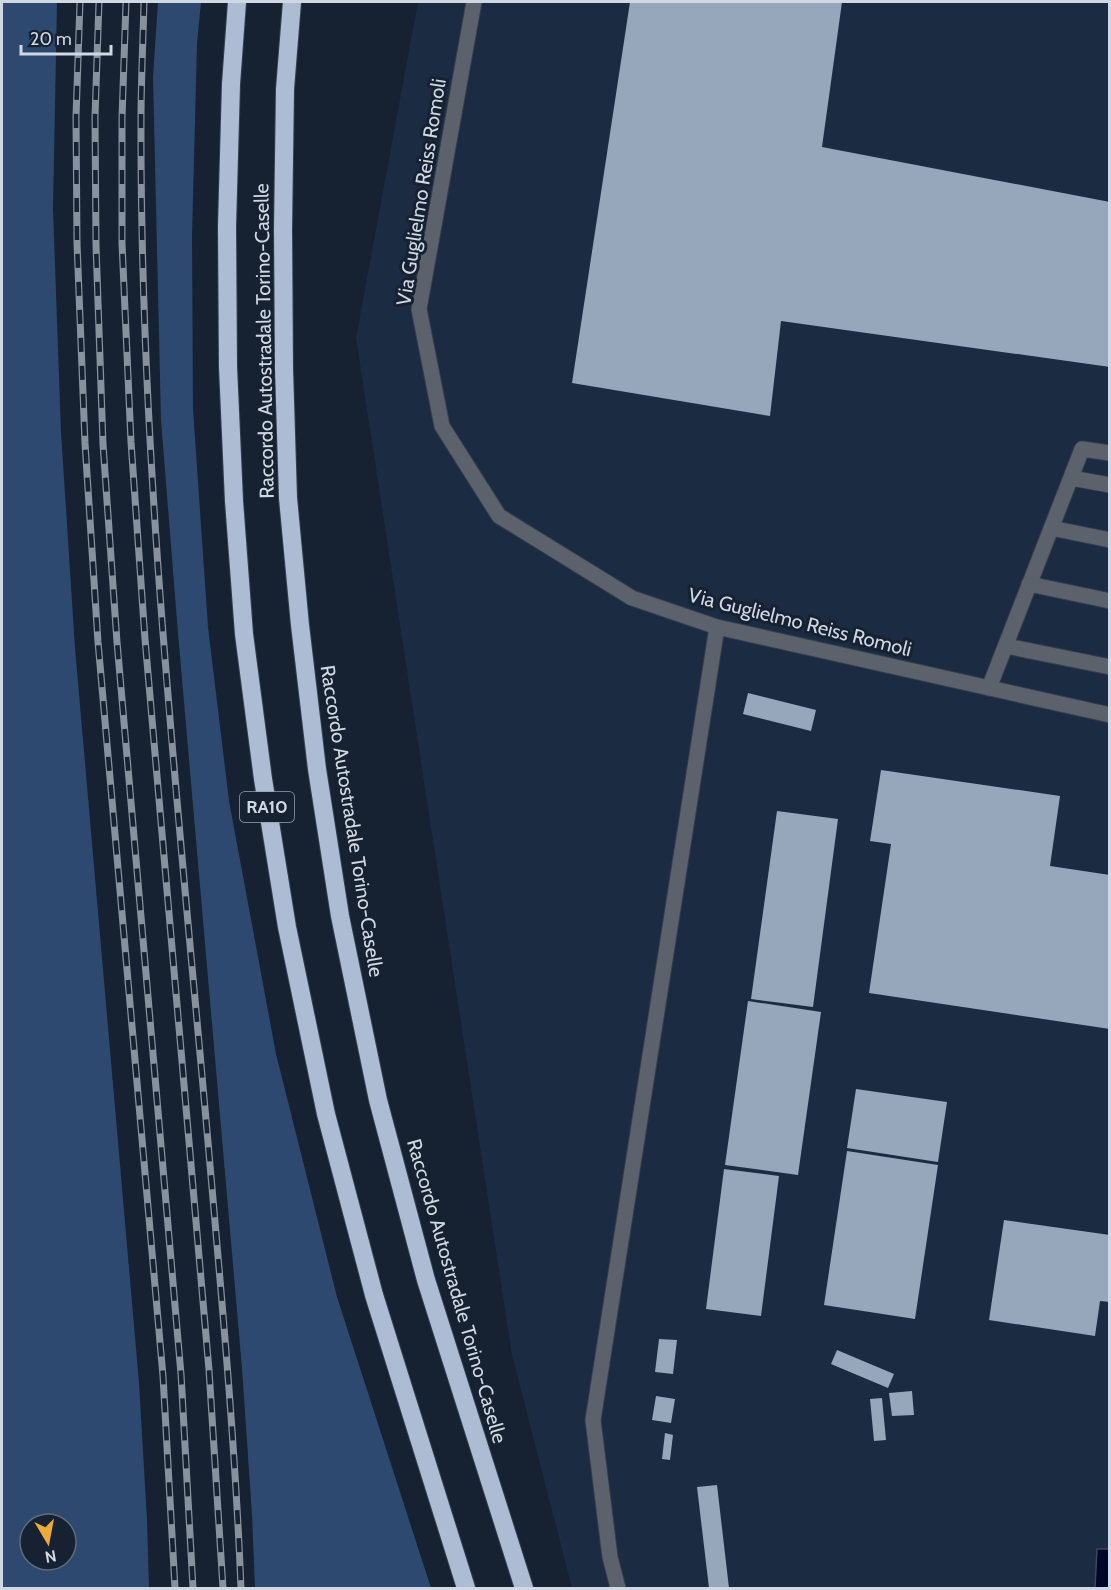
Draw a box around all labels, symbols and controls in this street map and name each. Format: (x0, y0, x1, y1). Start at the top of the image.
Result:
scale bar (21, 18, 111, 56)
text: 20 m (30, 28, 72, 50)
street label: Via Guglielmo Reiss Romoli (391, 77, 451, 307)
street label: Raccordo Autostradale Torino-Caselle (249, 183, 279, 499)
street label: Via Guglielmo Reiss Romoli (686, 583, 914, 661)
street label: Raccordo Autostradale Torino-Caselle (315, 663, 389, 979)
road number: RA10 (240, 792, 294, 822)
street label: Raccordo Autostradale Torino-Caselle (402, 1136, 512, 1446)
north arrow (18, 1512, 78, 1572)
text: N (43, 1546, 58, 1567)

